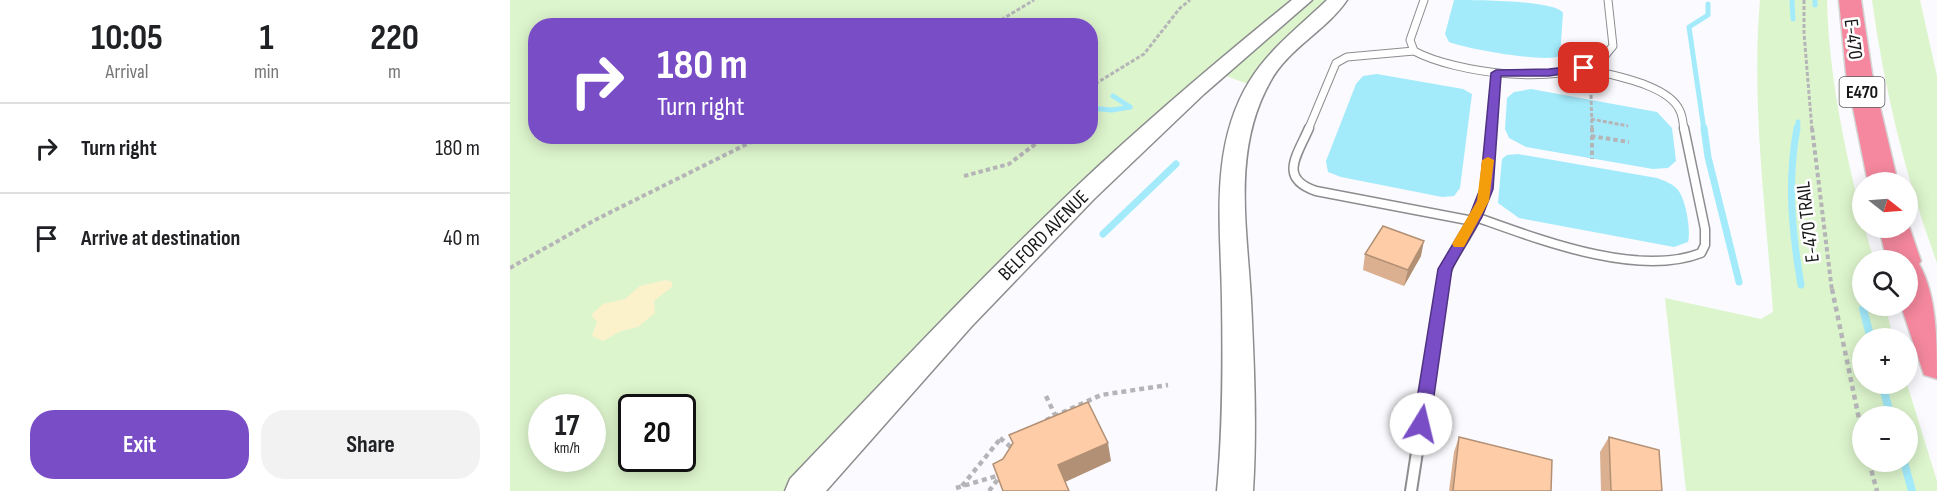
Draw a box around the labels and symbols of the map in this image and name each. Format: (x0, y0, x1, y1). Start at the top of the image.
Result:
street label: E-470 (1839, 17, 1867, 61)
pin (1558, 42, 1609, 93)
road number: E470 (1840, 77, 1884, 107)
north arrow (1852, 172, 1918, 238)
street label: E-470 TRAIL (1791, 180, 1825, 264)
street label: BELFORD AVENUE (994, 186, 1094, 286)
position arrow (1389, 392, 1453, 456)
speed limit sign: 20 (618, 394, 696, 472)

